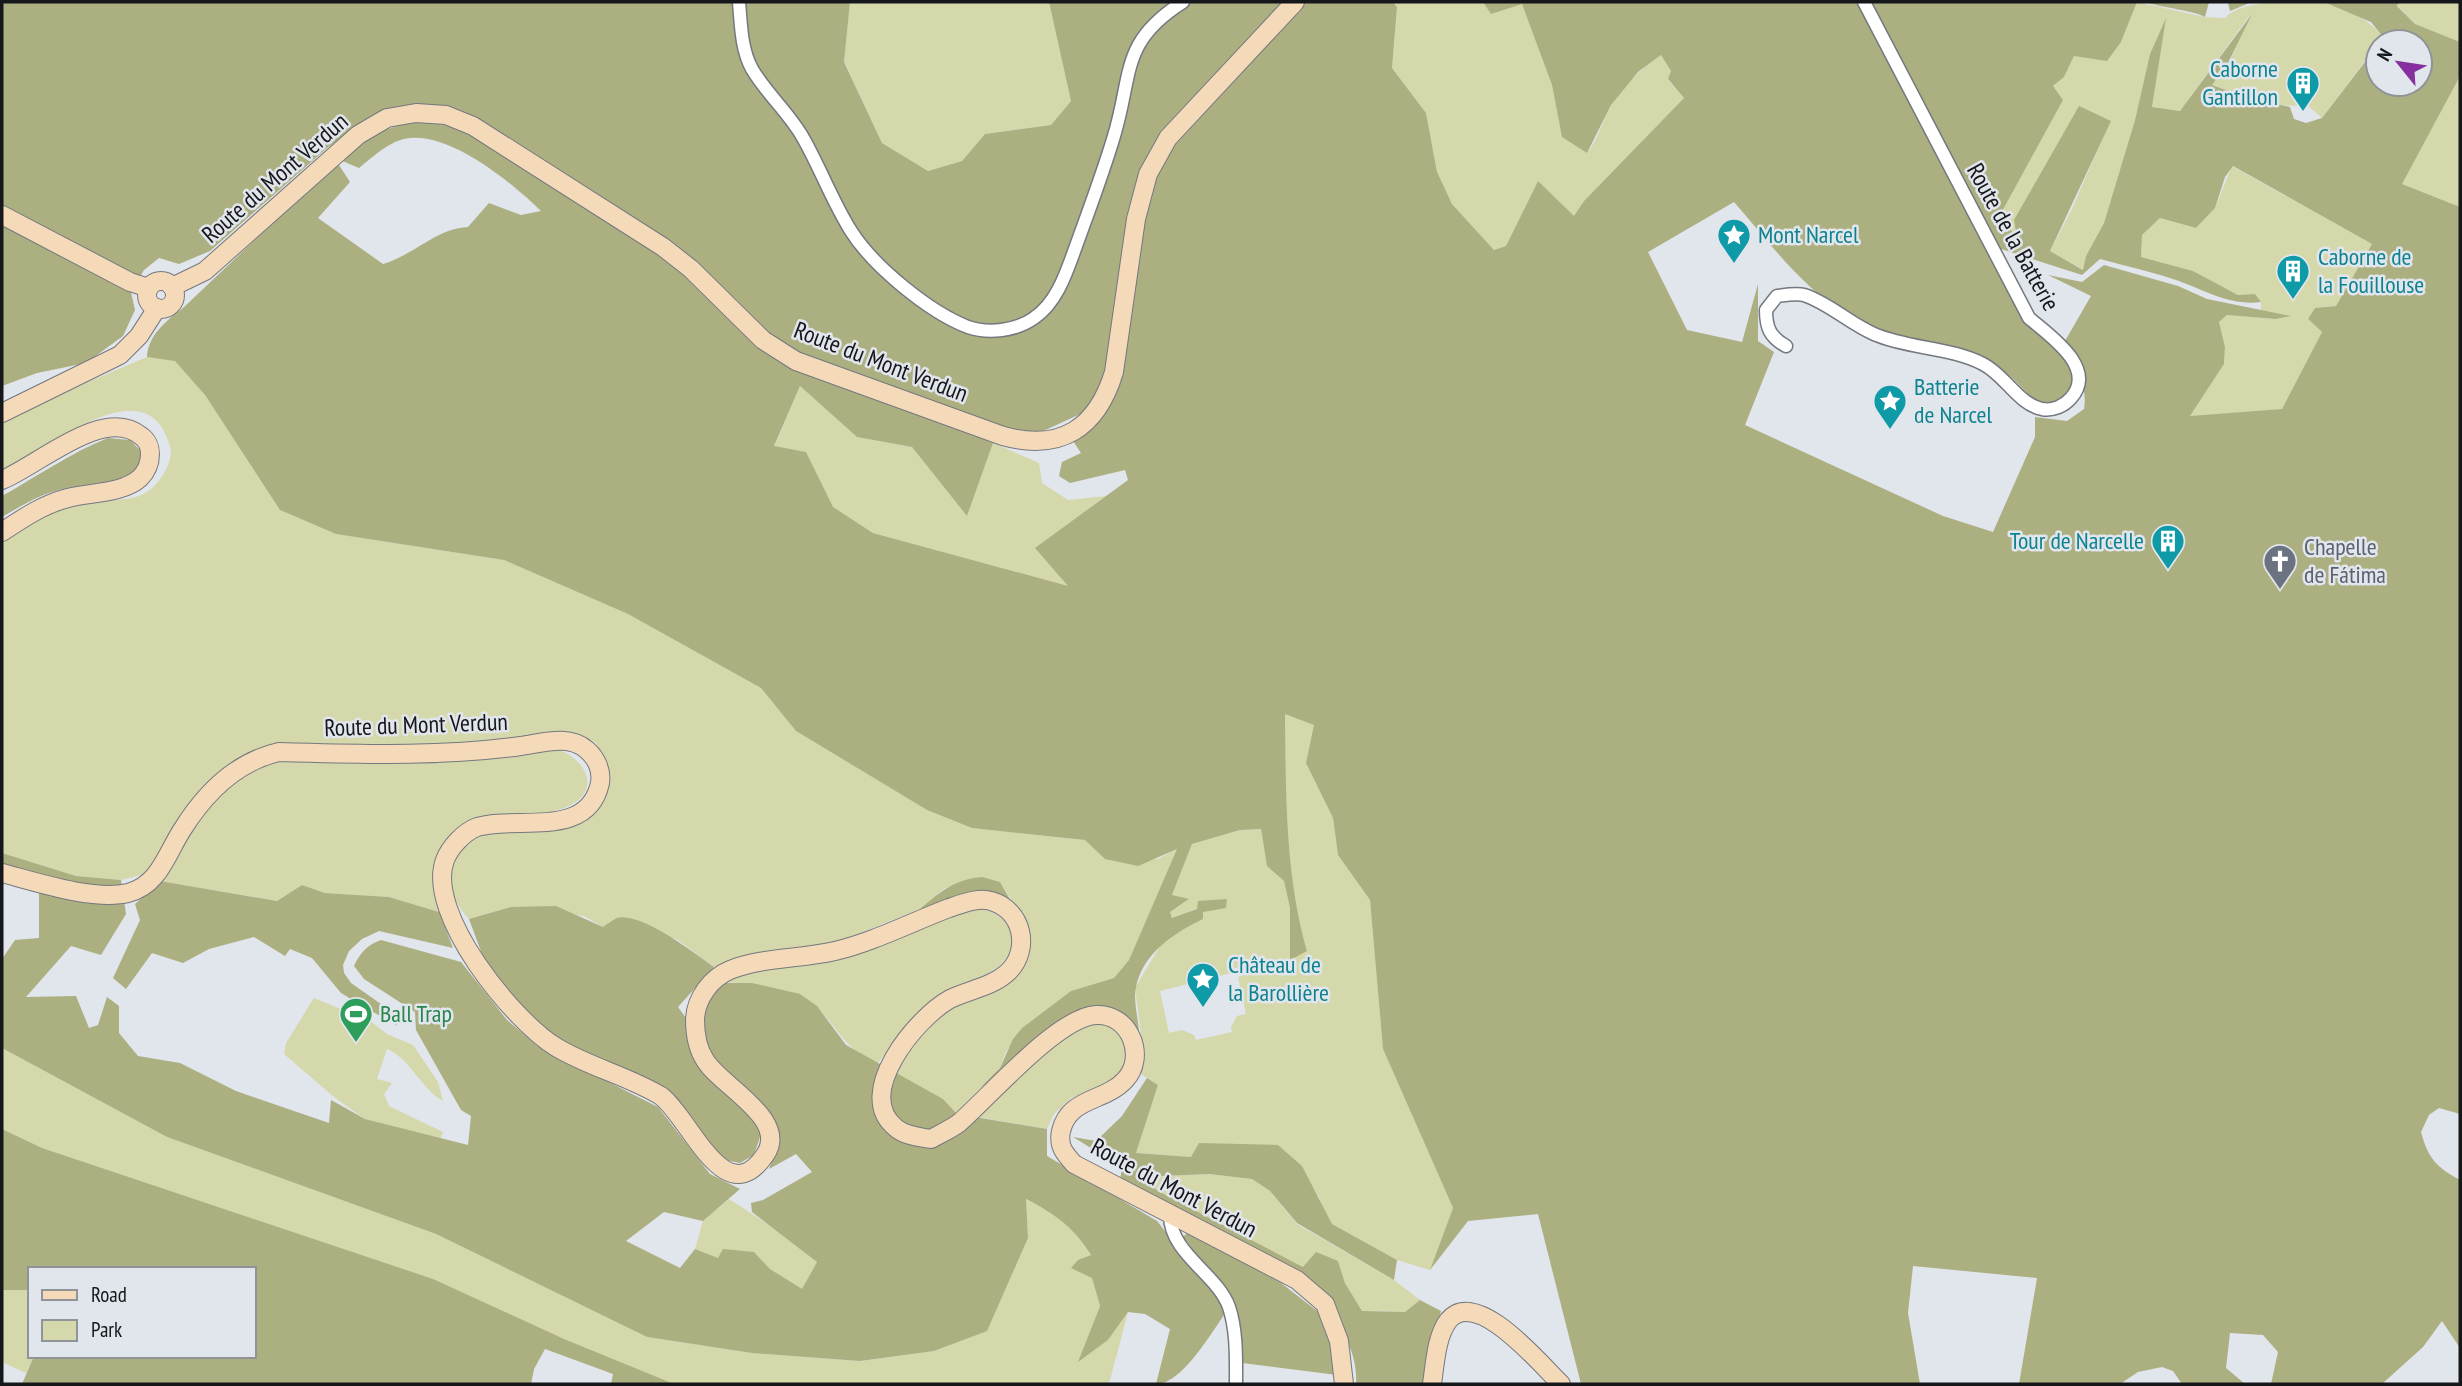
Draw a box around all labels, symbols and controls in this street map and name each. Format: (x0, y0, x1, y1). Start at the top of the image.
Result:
north arrow (2364, 28, 2434, 98)
text: N (2371, 44, 2397, 65)
place label: Caborne Gantillon (2202, 53, 2278, 112)
building icon: Caborne Gantillon (2284, 64, 2322, 113)
street label: Route du Mont Verdun (195, 106, 354, 250)
street label: Route de la Batterie (1960, 158, 2067, 316)
place icon: Mont Narcel (1715, 216, 1753, 265)
place label: Mont Narcel (1758, 219, 1859, 250)
place label: Caborne de la Fouillouse (2318, 241, 2424, 300)
building icon: Caborne de la Fouillouse (2274, 252, 2312, 301)
street label: Route du Mont Verdun (790, 314, 973, 409)
place label: Batterie de Narcel (1914, 371, 1993, 430)
place icon: Batterie de Narcel (1871, 382, 1909, 431)
building icon: Tour de Narcelle (2149, 522, 2187, 571)
place label: Tour de Narcelle (2010, 525, 2144, 556)
place label: Chapelle de Fátima (2304, 531, 2386, 590)
church icon: Chapelle de Fátima (2261, 542, 2299, 591)
street label: Route du Mont Verdun (324, 706, 508, 743)
place label: Château de la Barollière (1228, 949, 1329, 1008)
place icon: Château de la Barollière (1184, 960, 1222, 1009)
sports icon: Ball Trap (337, 995, 375, 1044)
place label: Ball Trap (380, 998, 452, 1029)
street label: Route du Mont Verdun (1086, 1131, 1263, 1244)
legend (28, 1267, 256, 1358)
text: Road (91, 1281, 127, 1308)
text: Park (91, 1316, 122, 1343)

